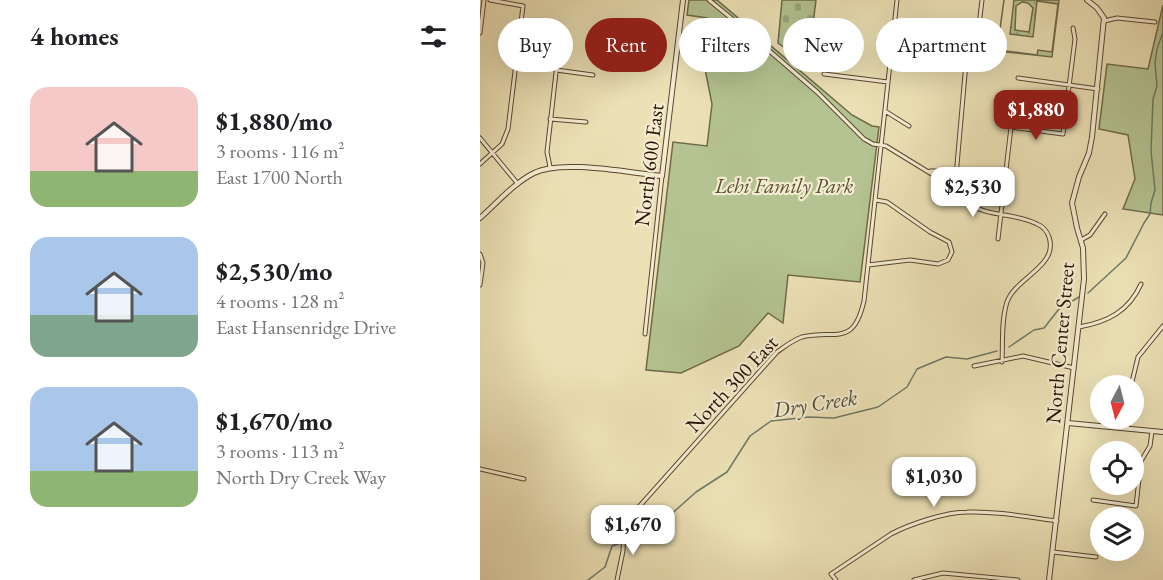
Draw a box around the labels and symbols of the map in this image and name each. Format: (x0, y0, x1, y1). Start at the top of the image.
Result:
pin: $1,880 (987, 90, 1085, 141)
street label: North 600 East (628, 102, 669, 228)
pin: $2,530 (924, 167, 1022, 218)
park label: Lehi Family Park (714, 172, 854, 199)
street label: North Center Street (1039, 261, 1080, 425)
street label: North 300 East (680, 329, 784, 438)
north arrow (1090, 375, 1144, 429)
water label: Dry Creek (770, 383, 859, 425)
pin: $1,030 (885, 457, 983, 508)
pin: $1,670 (584, 505, 682, 556)

